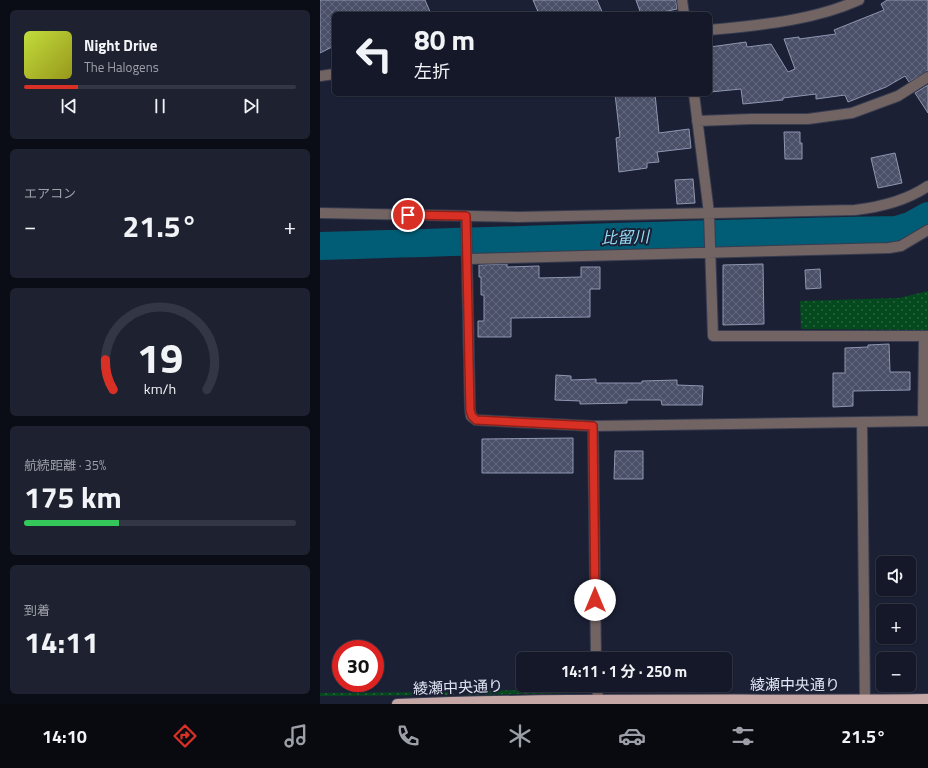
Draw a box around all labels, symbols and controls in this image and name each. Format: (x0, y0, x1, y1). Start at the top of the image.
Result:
text: 80 m (414, 18, 475, 61)
icon: left (348, 28, 400, 80)
text: Night Drive (84, 34, 157, 57)
text: The Halogens (84, 57, 159, 77)
text: 左折 (414, 58, 450, 85)
icon: previous (58, 95, 80, 117)
icon: pause (149, 95, 171, 117)
icon: next (240, 95, 262, 117)
text: エアコン (24, 183, 76, 203)
pin (391, 198, 425, 232)
text: 21.5° (123, 203, 197, 249)
icon: arrive (397, 204, 419, 226)
text: − (24, 209, 36, 243)
text: + (284, 209, 296, 243)
water label: 比留川 (601, 224, 651, 250)
text: 19 (137, 326, 183, 389)
text: km/h (144, 378, 176, 400)
text: 航続距離 · 35% (24, 455, 106, 475)
text: 175 km (24, 474, 122, 520)
map controls (876, 556, 916, 692)
button: sound (876, 556, 916, 596)
position arrow (574, 579, 616, 621)
text: 到着 (24, 600, 50, 620)
button: + (876, 604, 916, 644)
text: 14:11 (24, 619, 99, 665)
speed limit sign: 30 (332, 640, 384, 692)
button: − (876, 652, 916, 692)
text: 14:11 · 1 分 · 250 m (561, 660, 687, 683)
street label: 綾瀬中央通り (750, 673, 840, 696)
street label: 綾瀬中央通り (413, 674, 503, 700)
icon: directions (171, 722, 199, 750)
icon: music (282, 722, 310, 750)
icon: phone (394, 722, 422, 750)
icon: climate (506, 722, 534, 750)
icon: car (618, 722, 646, 750)
icon: filters (729, 722, 757, 750)
text: 14:10 (42, 723, 87, 750)
text: 21.5° (841, 723, 886, 750)

